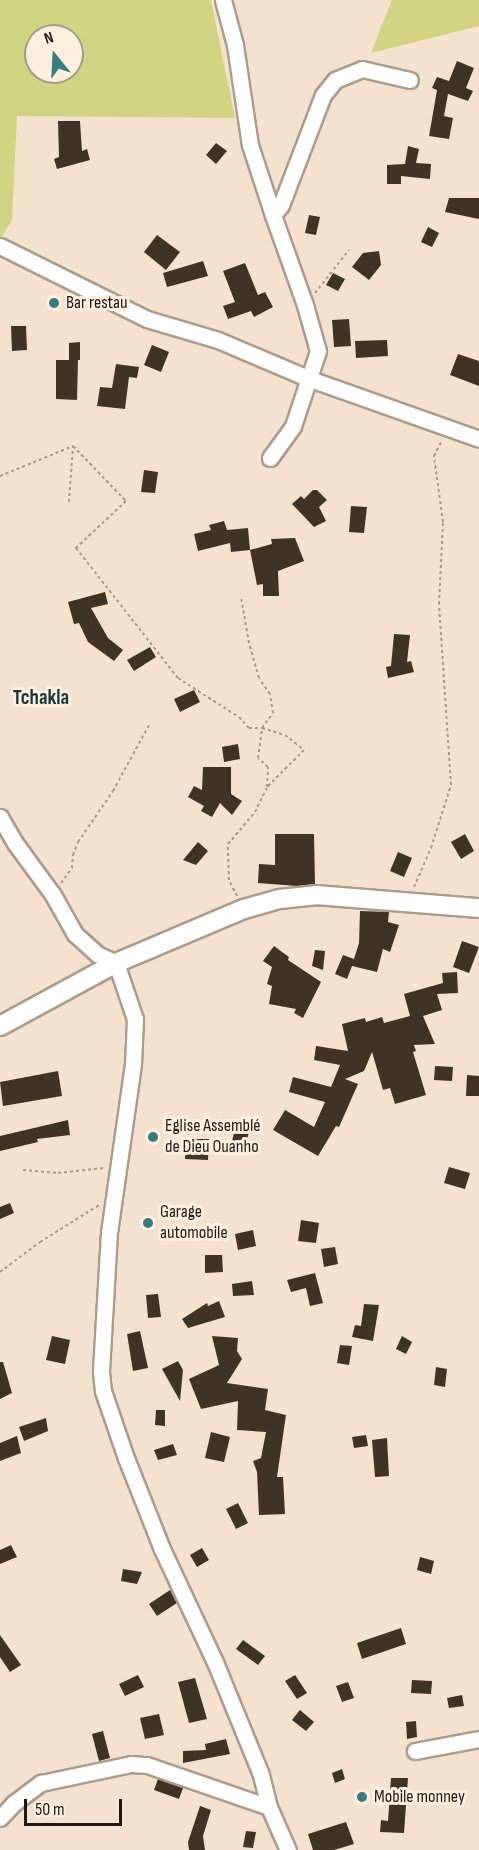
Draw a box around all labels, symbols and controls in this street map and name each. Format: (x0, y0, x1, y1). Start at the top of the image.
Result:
north arrow (24, 24, 84, 84)
text: N (42, 28, 56, 49)
place label: Bar restau (66, 292, 127, 314)
marker: Bar restau (47, 296, 61, 310)
district label: Tchakla (13, 685, 69, 711)
place label: Eglise Assemblé de Dieu Ouanho (165, 1116, 261, 1158)
marker: Eglise Assemblé de Dieu Ouanho (146, 1130, 160, 1144)
place label: Garage automobile (160, 1202, 228, 1244)
marker: Garage automobile (141, 1216, 155, 1230)
place label: Mobile monney (374, 1786, 465, 1808)
scale bar (27, 1787, 124, 1825)
marker: Mobile monney (355, 1790, 369, 1804)
text: 50 m (35, 1799, 65, 1820)

